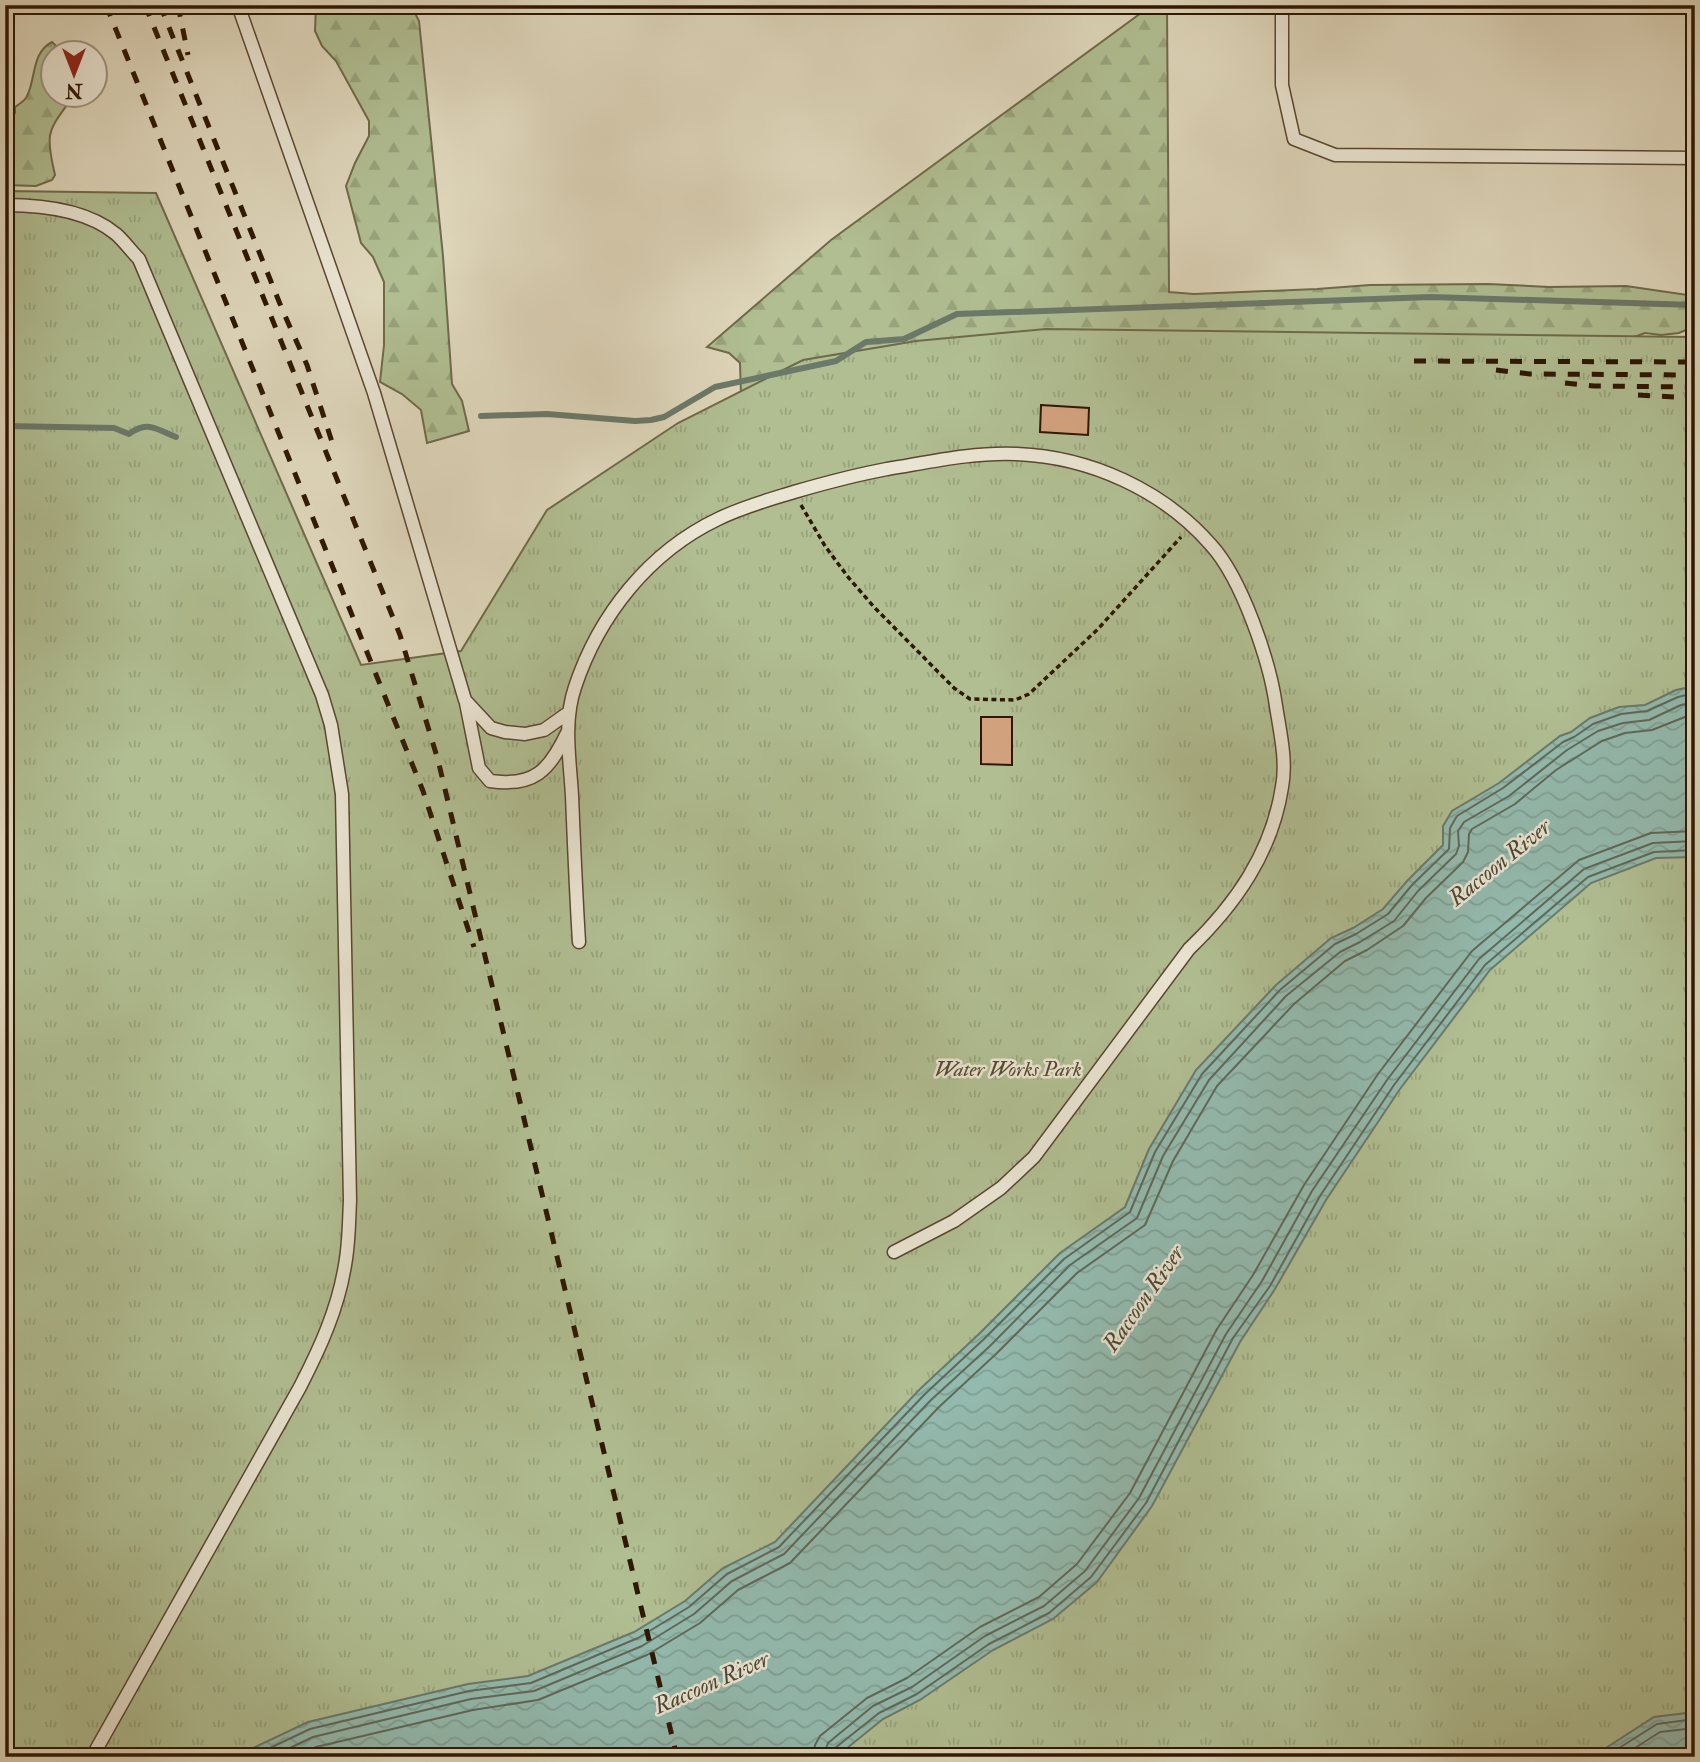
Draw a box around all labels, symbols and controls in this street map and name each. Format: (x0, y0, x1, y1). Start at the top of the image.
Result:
north arrow (38, 38, 108, 108)
text: N (65, 78, 84, 102)
water label: Raccoon River (1442, 811, 1557, 913)
park label: Water Works Park (934, 1056, 1082, 1083)
water label: Raccoon River (1096, 1238, 1191, 1358)
water label: Raccoon River (648, 1644, 775, 1721)

